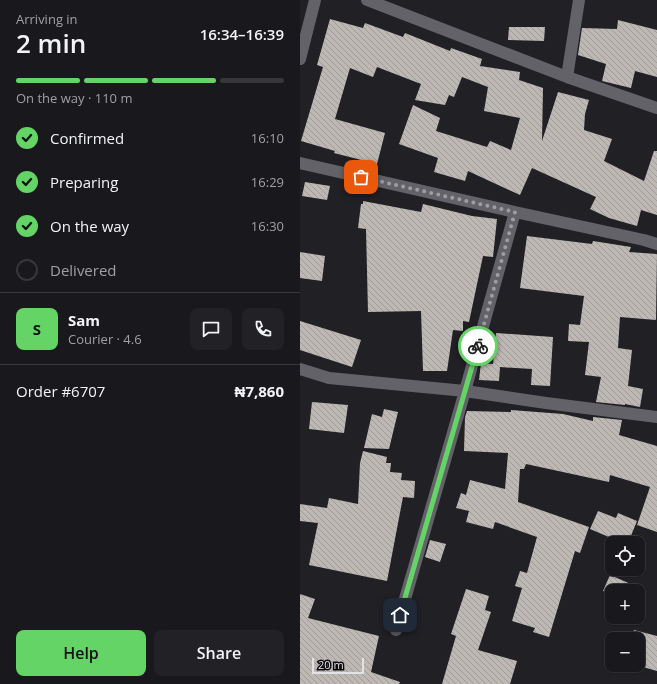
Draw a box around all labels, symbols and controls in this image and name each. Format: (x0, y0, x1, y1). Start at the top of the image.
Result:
text: Arriving in (16, 10, 78, 28)
text: 16:34–16:39 (200, 24, 284, 44)
text: 2 min (16, 25, 86, 61)
text: On the way · 110 m (16, 89, 132, 107)
icon: check (16, 127, 38, 149)
text: Confirmed (50, 128, 124, 148)
text: 16:10 (251, 129, 284, 147)
pin (344, 160, 378, 194)
icon: bag (350, 166, 372, 188)
icon: check (16, 171, 38, 193)
text: Preparing (50, 172, 118, 192)
text: 16:29 (251, 173, 284, 191)
icon: check (16, 215, 38, 237)
text: On the way (50, 216, 129, 236)
text: 16:30 (251, 217, 284, 235)
text: Delivered (50, 260, 117, 280)
button: chat (190, 308, 232, 350)
button: phone (242, 308, 284, 350)
text: Sam (68, 310, 100, 330)
text: S (33, 319, 41, 339)
courier (458, 326, 498, 366)
text: Courier · 4.6 (68, 330, 142, 348)
icon: bike (467, 335, 489, 357)
text: Order #6707 (16, 381, 105, 401)
text: ₦7,860 (235, 381, 284, 401)
map controls (605, 536, 645, 672)
button: locate (605, 536, 645, 576)
button: + (605, 584, 645, 624)
pin (383, 598, 417, 632)
icon: home (389, 604, 411, 626)
button: Help (16, 630, 146, 676)
button: Share (154, 630, 284, 676)
button: − (605, 632, 645, 672)
scale bar (312, 656, 364, 675)
text: 20 m (318, 657, 344, 672)

